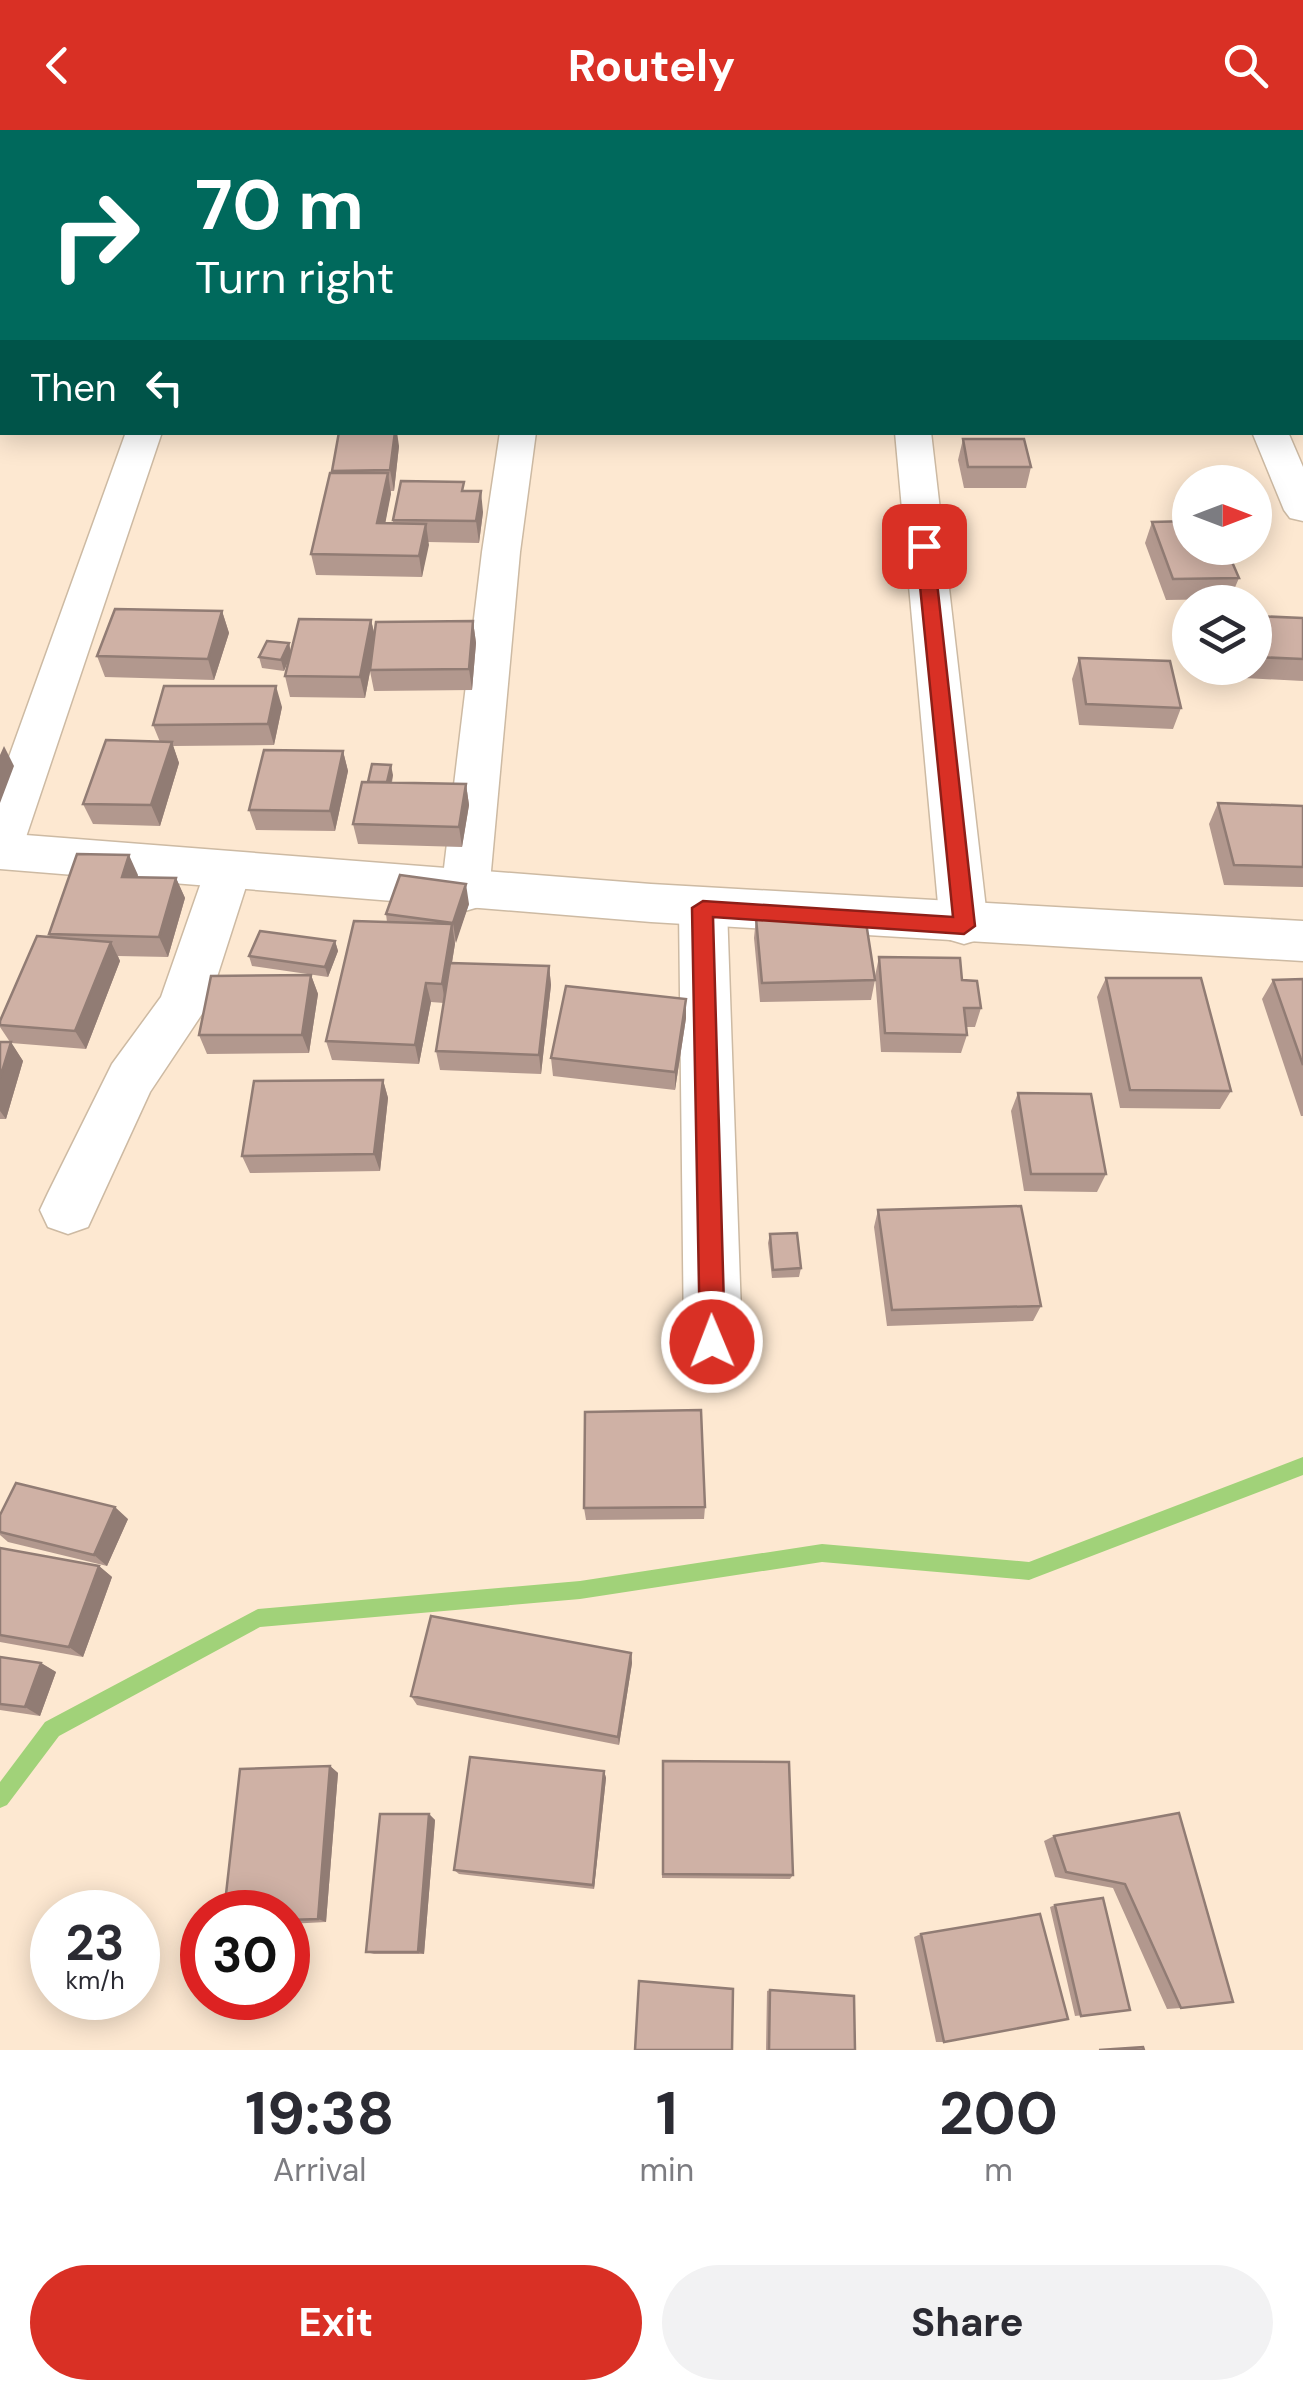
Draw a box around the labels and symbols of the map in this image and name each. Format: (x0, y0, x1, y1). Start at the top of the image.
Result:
north arrow (1172, 465, 1272, 565)
pin (882, 504, 967, 589)
position arrow (660, 1290, 764, 1394)
speed limit sign: 30 (180, 1890, 310, 2020)

